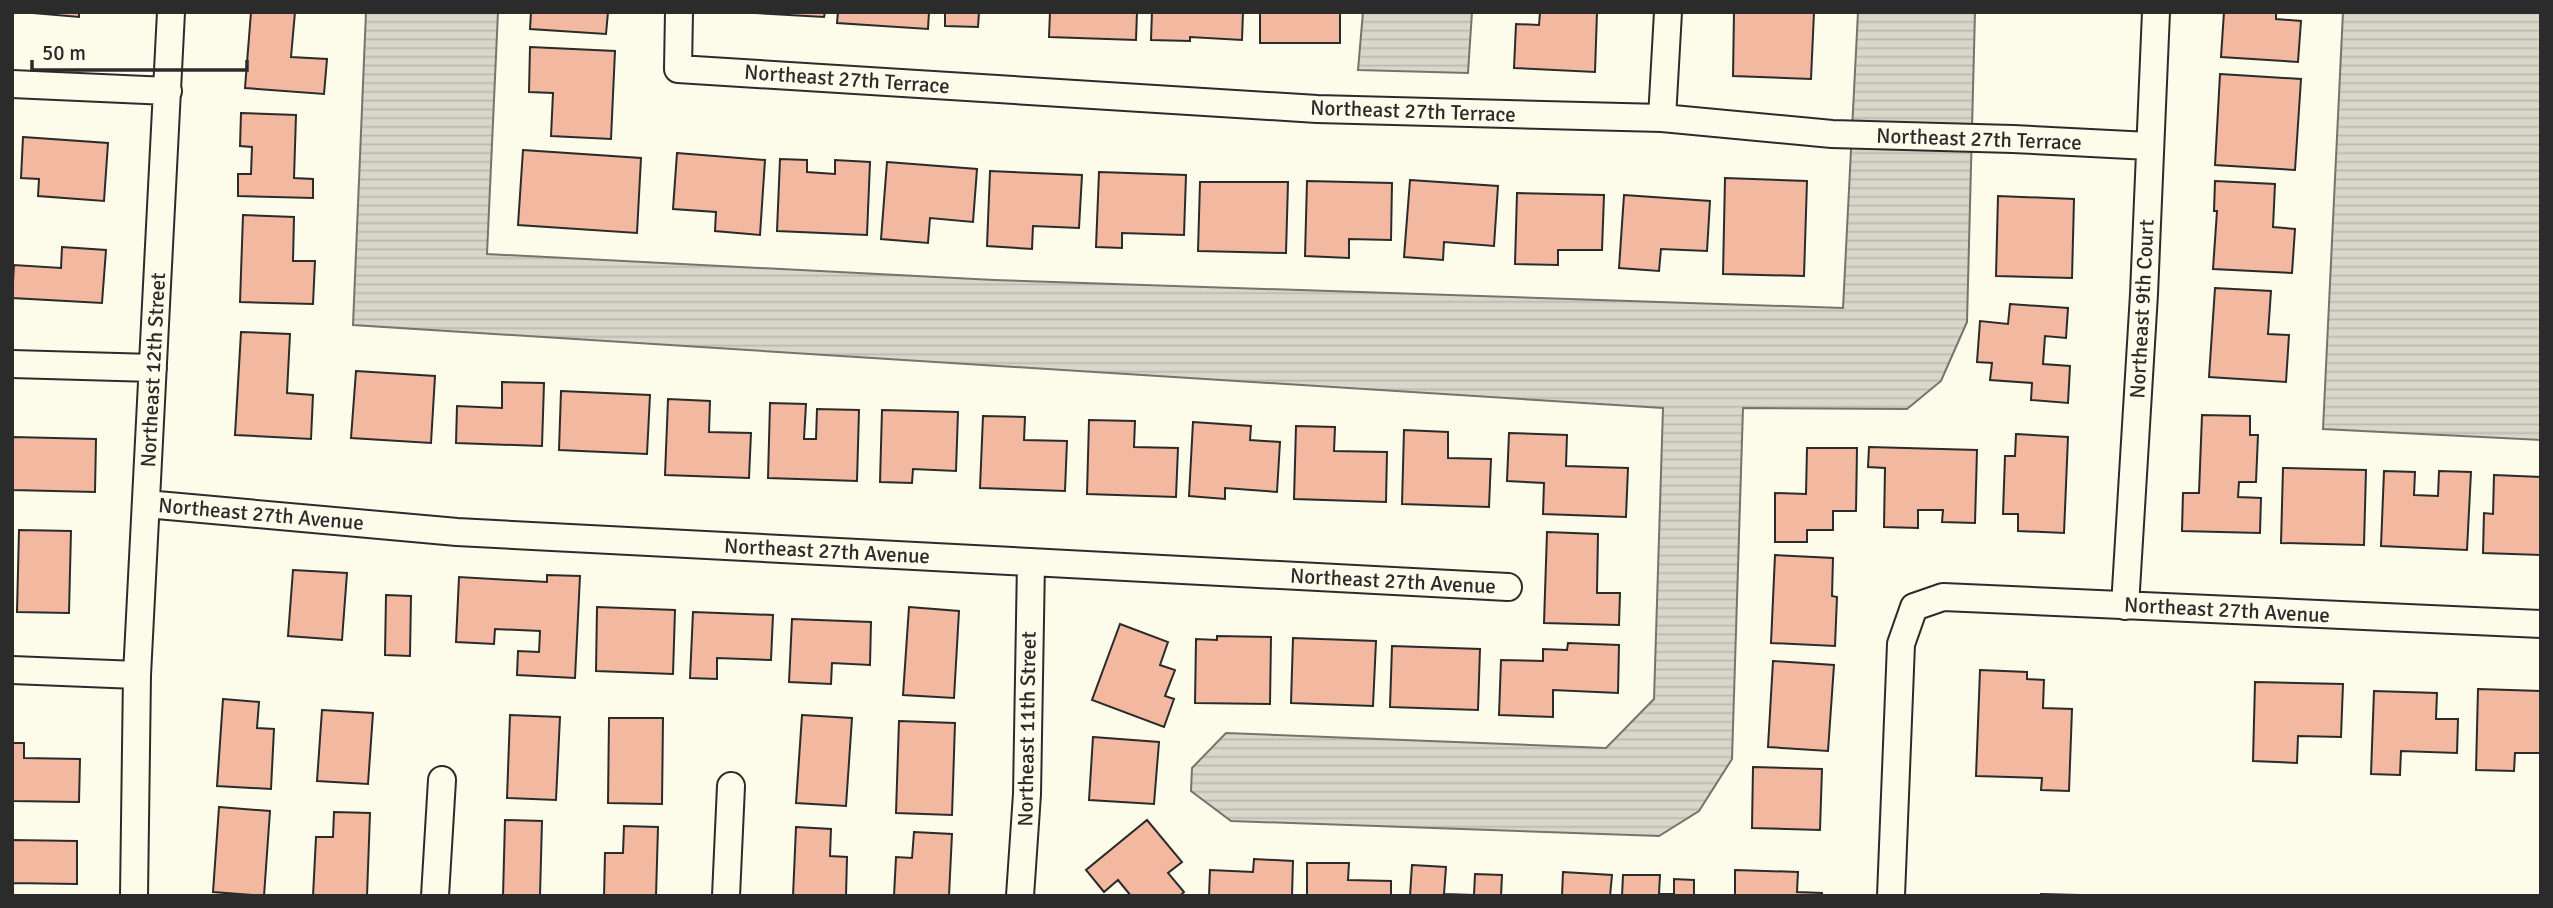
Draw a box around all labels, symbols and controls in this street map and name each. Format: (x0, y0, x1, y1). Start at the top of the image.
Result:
scale bar (32, 28, 247, 72)
text: 50 m (42, 40, 86, 66)
street label: Northeast 27th Terrace (743, 59, 951, 99)
street label: Northeast 27th Terrace (1310, 94, 1516, 128)
street label: Northeast 27th Terrace (1876, 122, 2082, 156)
street label: Northeast 9th Court (2124, 219, 2160, 399)
street label: Northeast 12th Street (135, 272, 171, 468)
street label: Northeast 27th Avenue (157, 492, 365, 536)
street label: Northeast 27th Avenue (723, 533, 931, 569)
street label: Northeast 27th Avenue (1289, 563, 1497, 599)
street label: Northeast 27th Avenue (2123, 592, 2331, 628)
street label: Northeast 11th Street (1012, 631, 1042, 827)

